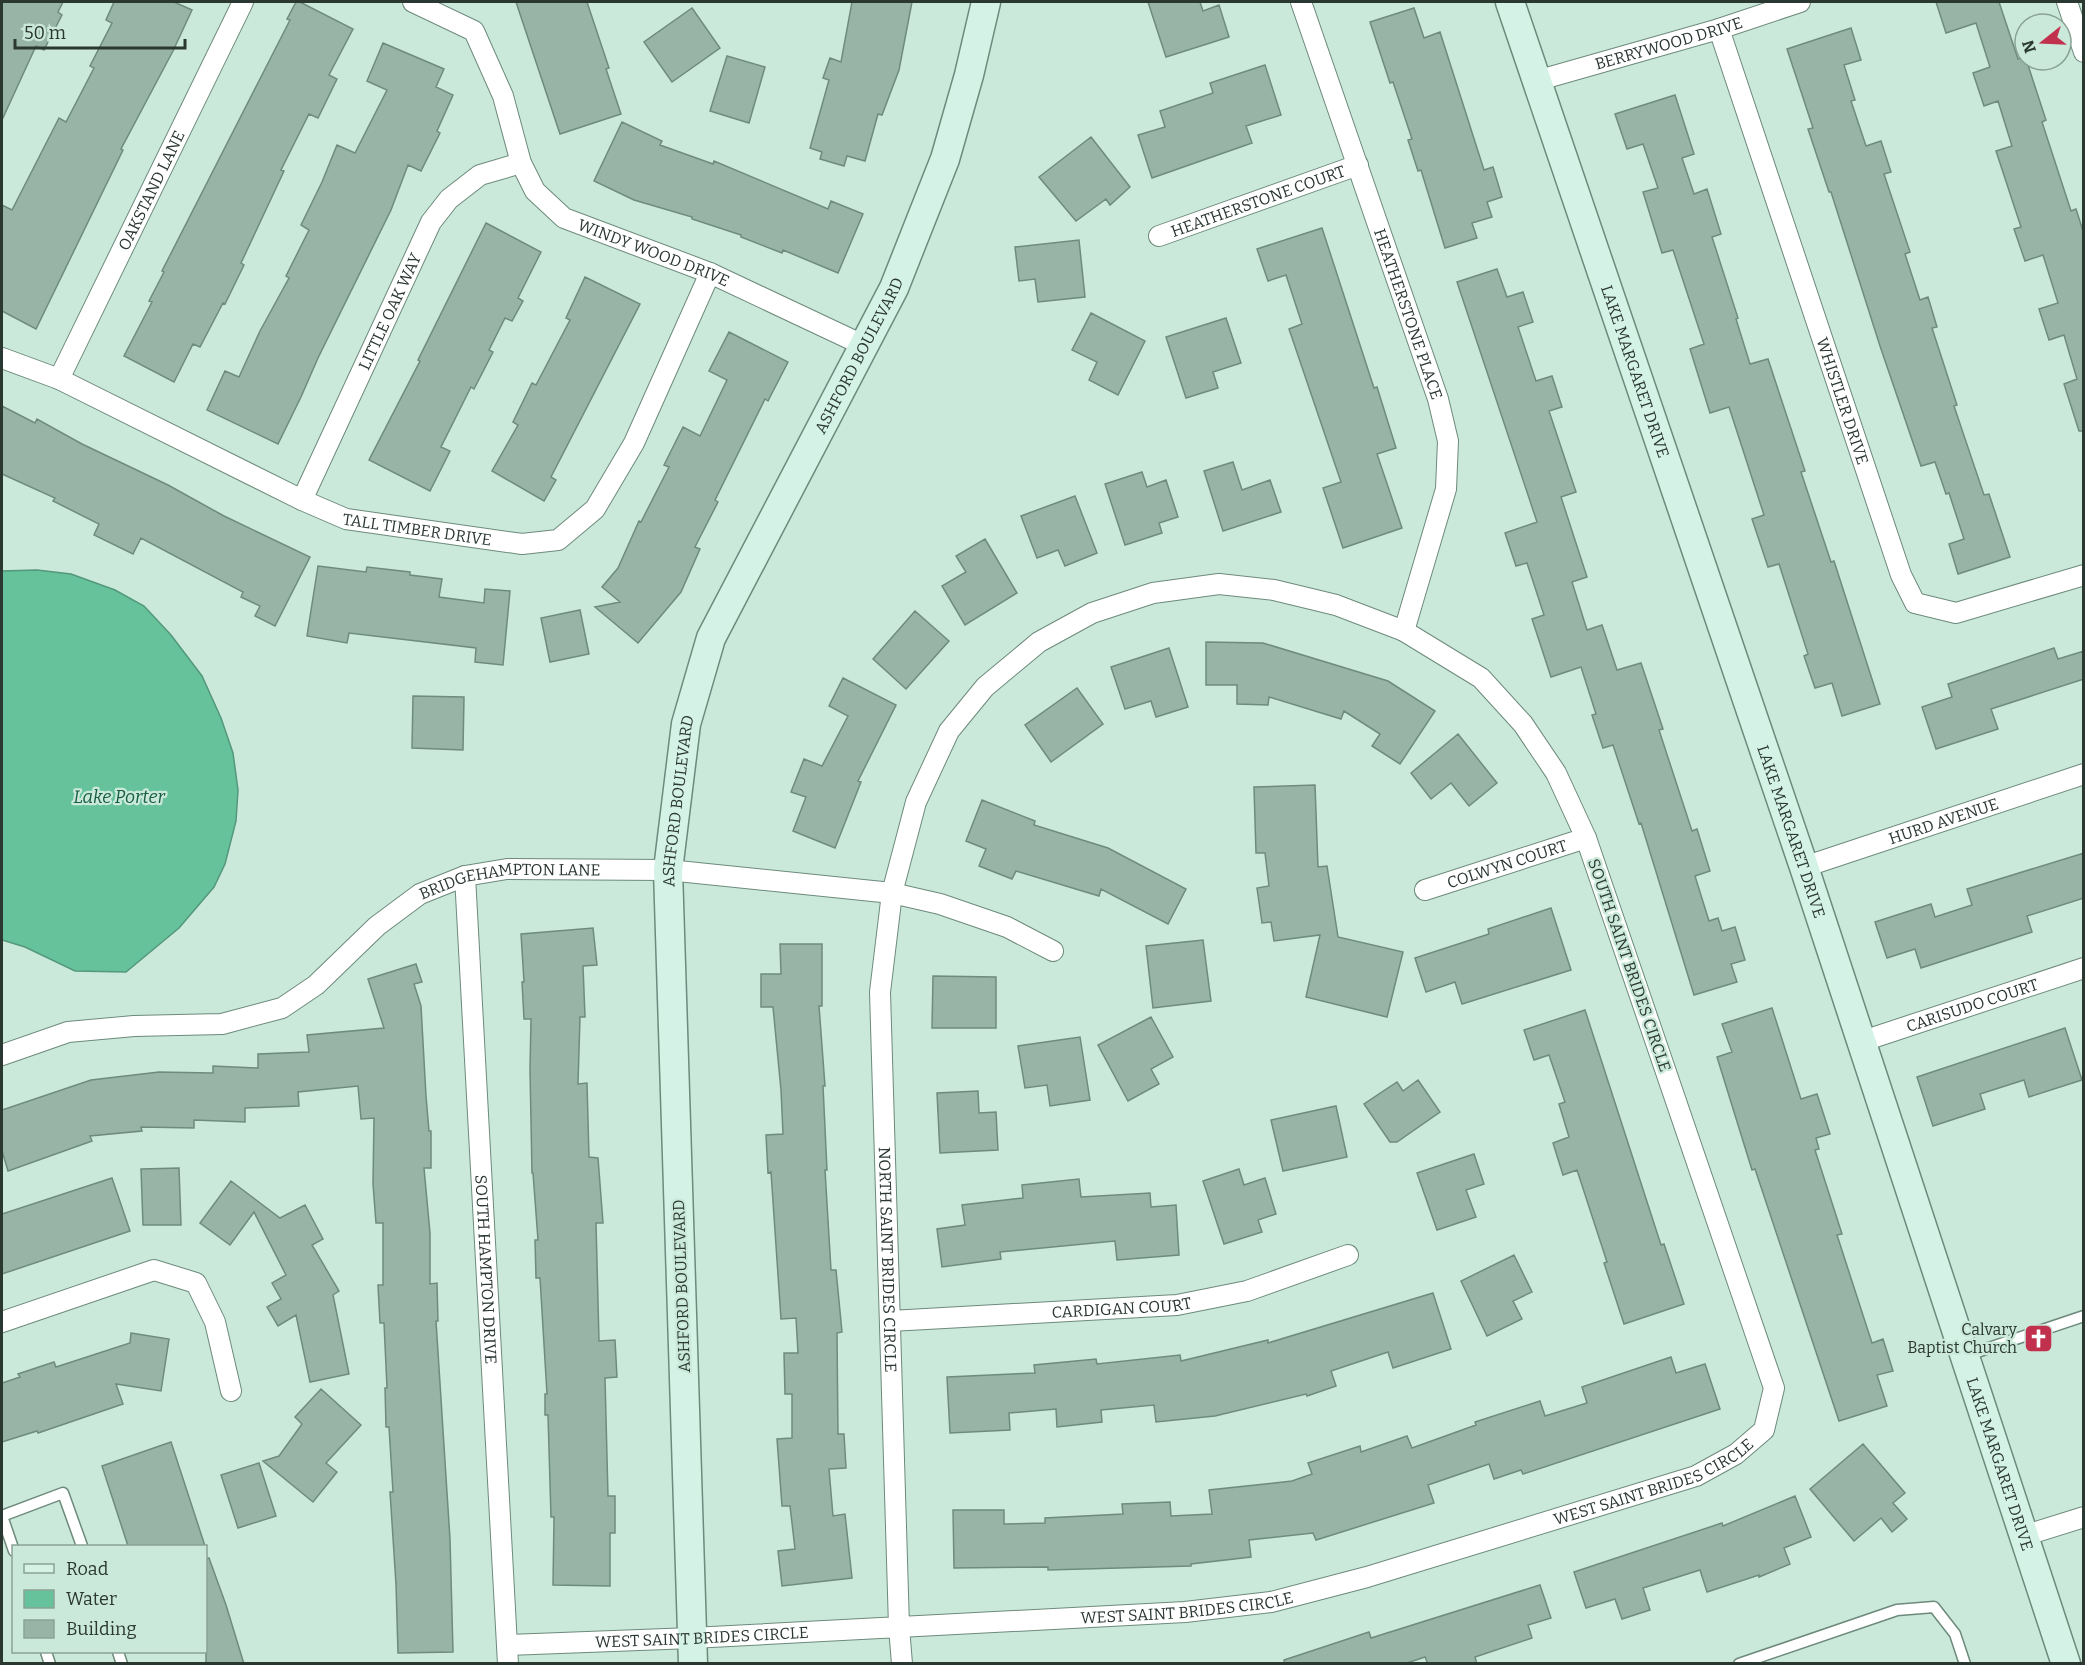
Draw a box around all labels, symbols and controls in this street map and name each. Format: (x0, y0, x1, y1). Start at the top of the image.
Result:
scale bar (15, 12, 184, 50)
north arrow (2013, 12, 2073, 72)
street label: BERRYWOOD DRIVE (1593, 13, 1745, 74)
text: 50 m (24, 22, 66, 44)
text: N (2018, 38, 2040, 55)
street label: OAKSTAND LANE (114, 128, 189, 253)
street label: HEATHERSTONE COURT (1168, 161, 1348, 241)
street label: WINDY WOOD DRIVE (575, 215, 732, 291)
street label: HEATHERSTONE PLACE (1370, 226, 1446, 402)
street label: LITTLE OAK WAY (355, 250, 426, 373)
street label: ASHFORD BOULEVARD (811, 275, 907, 437)
street label: LAKE MARGARET DRIVE (1597, 283, 1673, 460)
street label: WHISTLER DRIVE (1813, 335, 1872, 467)
street label: TALL TIMBER DRIVE (341, 510, 493, 550)
street label: ASHFORD BOULEVARD (659, 713, 698, 887)
street label: LAKE MARGARET DRIVE (1753, 743, 1829, 920)
water label: Lake Porter (73, 786, 165, 808)
street label: HURD AVENUE (1886, 794, 2001, 848)
street label: COLWYN COURT (1445, 836, 1569, 892)
street label: SOUTH SAINT BRIDES CIRCLE (1584, 856, 1675, 1074)
street label: BRIDGEHAMPTON LANE (416, 859, 601, 903)
street label: CARISUDO COURT (1904, 975, 2041, 1036)
street label: NORTH SAINT BRIDES CIRCLE (875, 1146, 900, 1373)
street label: SOUTH HAMPTON DRIVE (471, 1174, 501, 1365)
street label: ASHFORD BOULEVARD (669, 1199, 694, 1373)
street label: CARDIGAN COURT (1051, 1293, 1193, 1322)
place label: Calvary Baptist Church (1907, 1320, 2018, 1357)
church icon: Calvary Baptist Church (2022, 1322, 2054, 1354)
street label: LAKE MARGARET DRIVE (1962, 1375, 2037, 1553)
street label: WEST SAINT BRIDES CIRCLE (1551, 1435, 1757, 1529)
legend (12, 1545, 207, 1653)
text: Road (66, 1558, 109, 1580)
text: Water (66, 1588, 117, 1610)
street label: WEST SAINT BRIDES CIRCLE (1080, 1588, 1295, 1627)
text: Building (66, 1618, 137, 1640)
street label: WEST SAINT BRIDES CIRCLE (595, 1623, 809, 1652)

